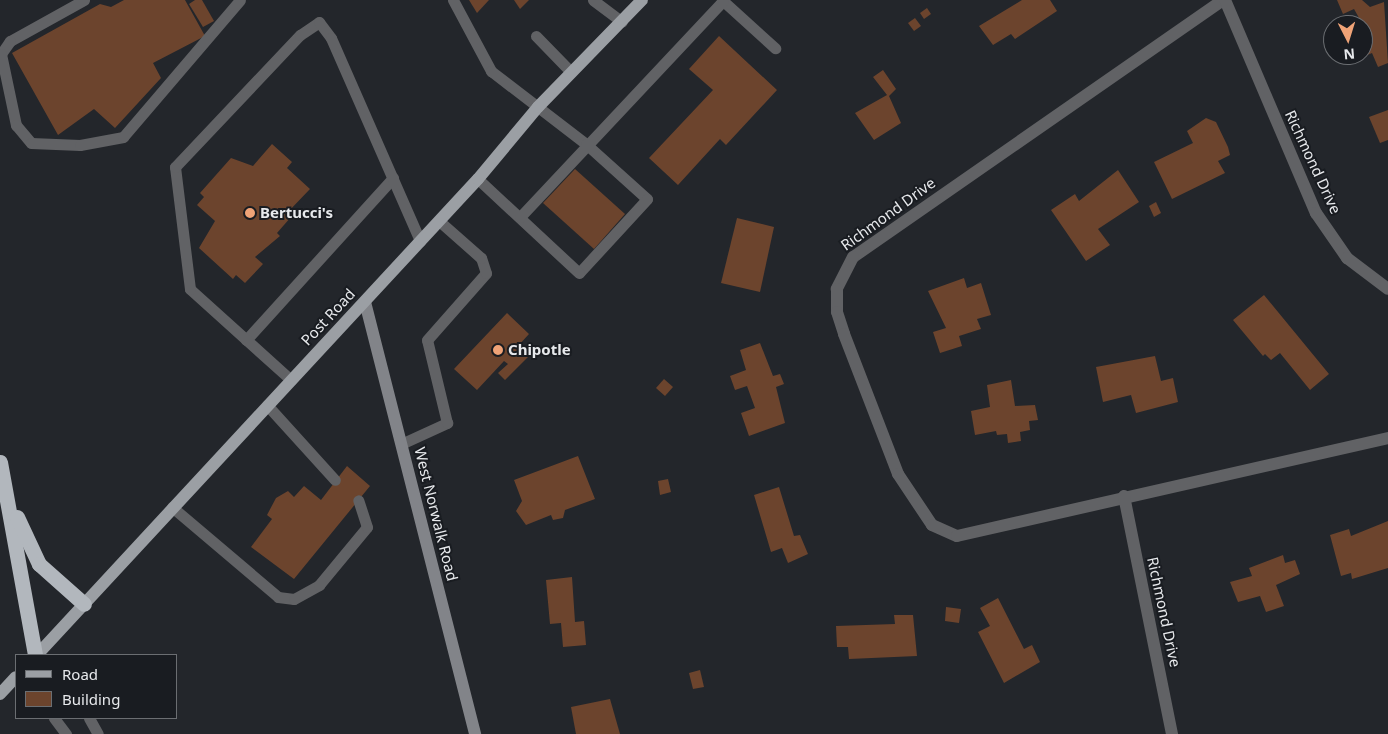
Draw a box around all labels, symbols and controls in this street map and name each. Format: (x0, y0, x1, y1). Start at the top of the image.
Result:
north arrow (1323, 15, 1373, 65)
text: N (1343, 44, 1356, 64)
street label: Richmond Drive (1281, 107, 1345, 217)
street label: Richmond Drive (837, 174, 939, 254)
place label: Bertucci's (260, 204, 333, 222)
marker: Bertucci's (244, 207, 256, 219)
street label: Post Road (297, 285, 359, 349)
place label: Chipotle (508, 341, 571, 359)
marker: Chipotle (492, 344, 504, 356)
street label: West Norwalk Road (411, 445, 461, 583)
street label: Richmond Drive (1144, 555, 1184, 669)
legend (15, 654, 178, 719)
text: Road (62, 664, 98, 684)
text: Building (62, 689, 120, 709)

